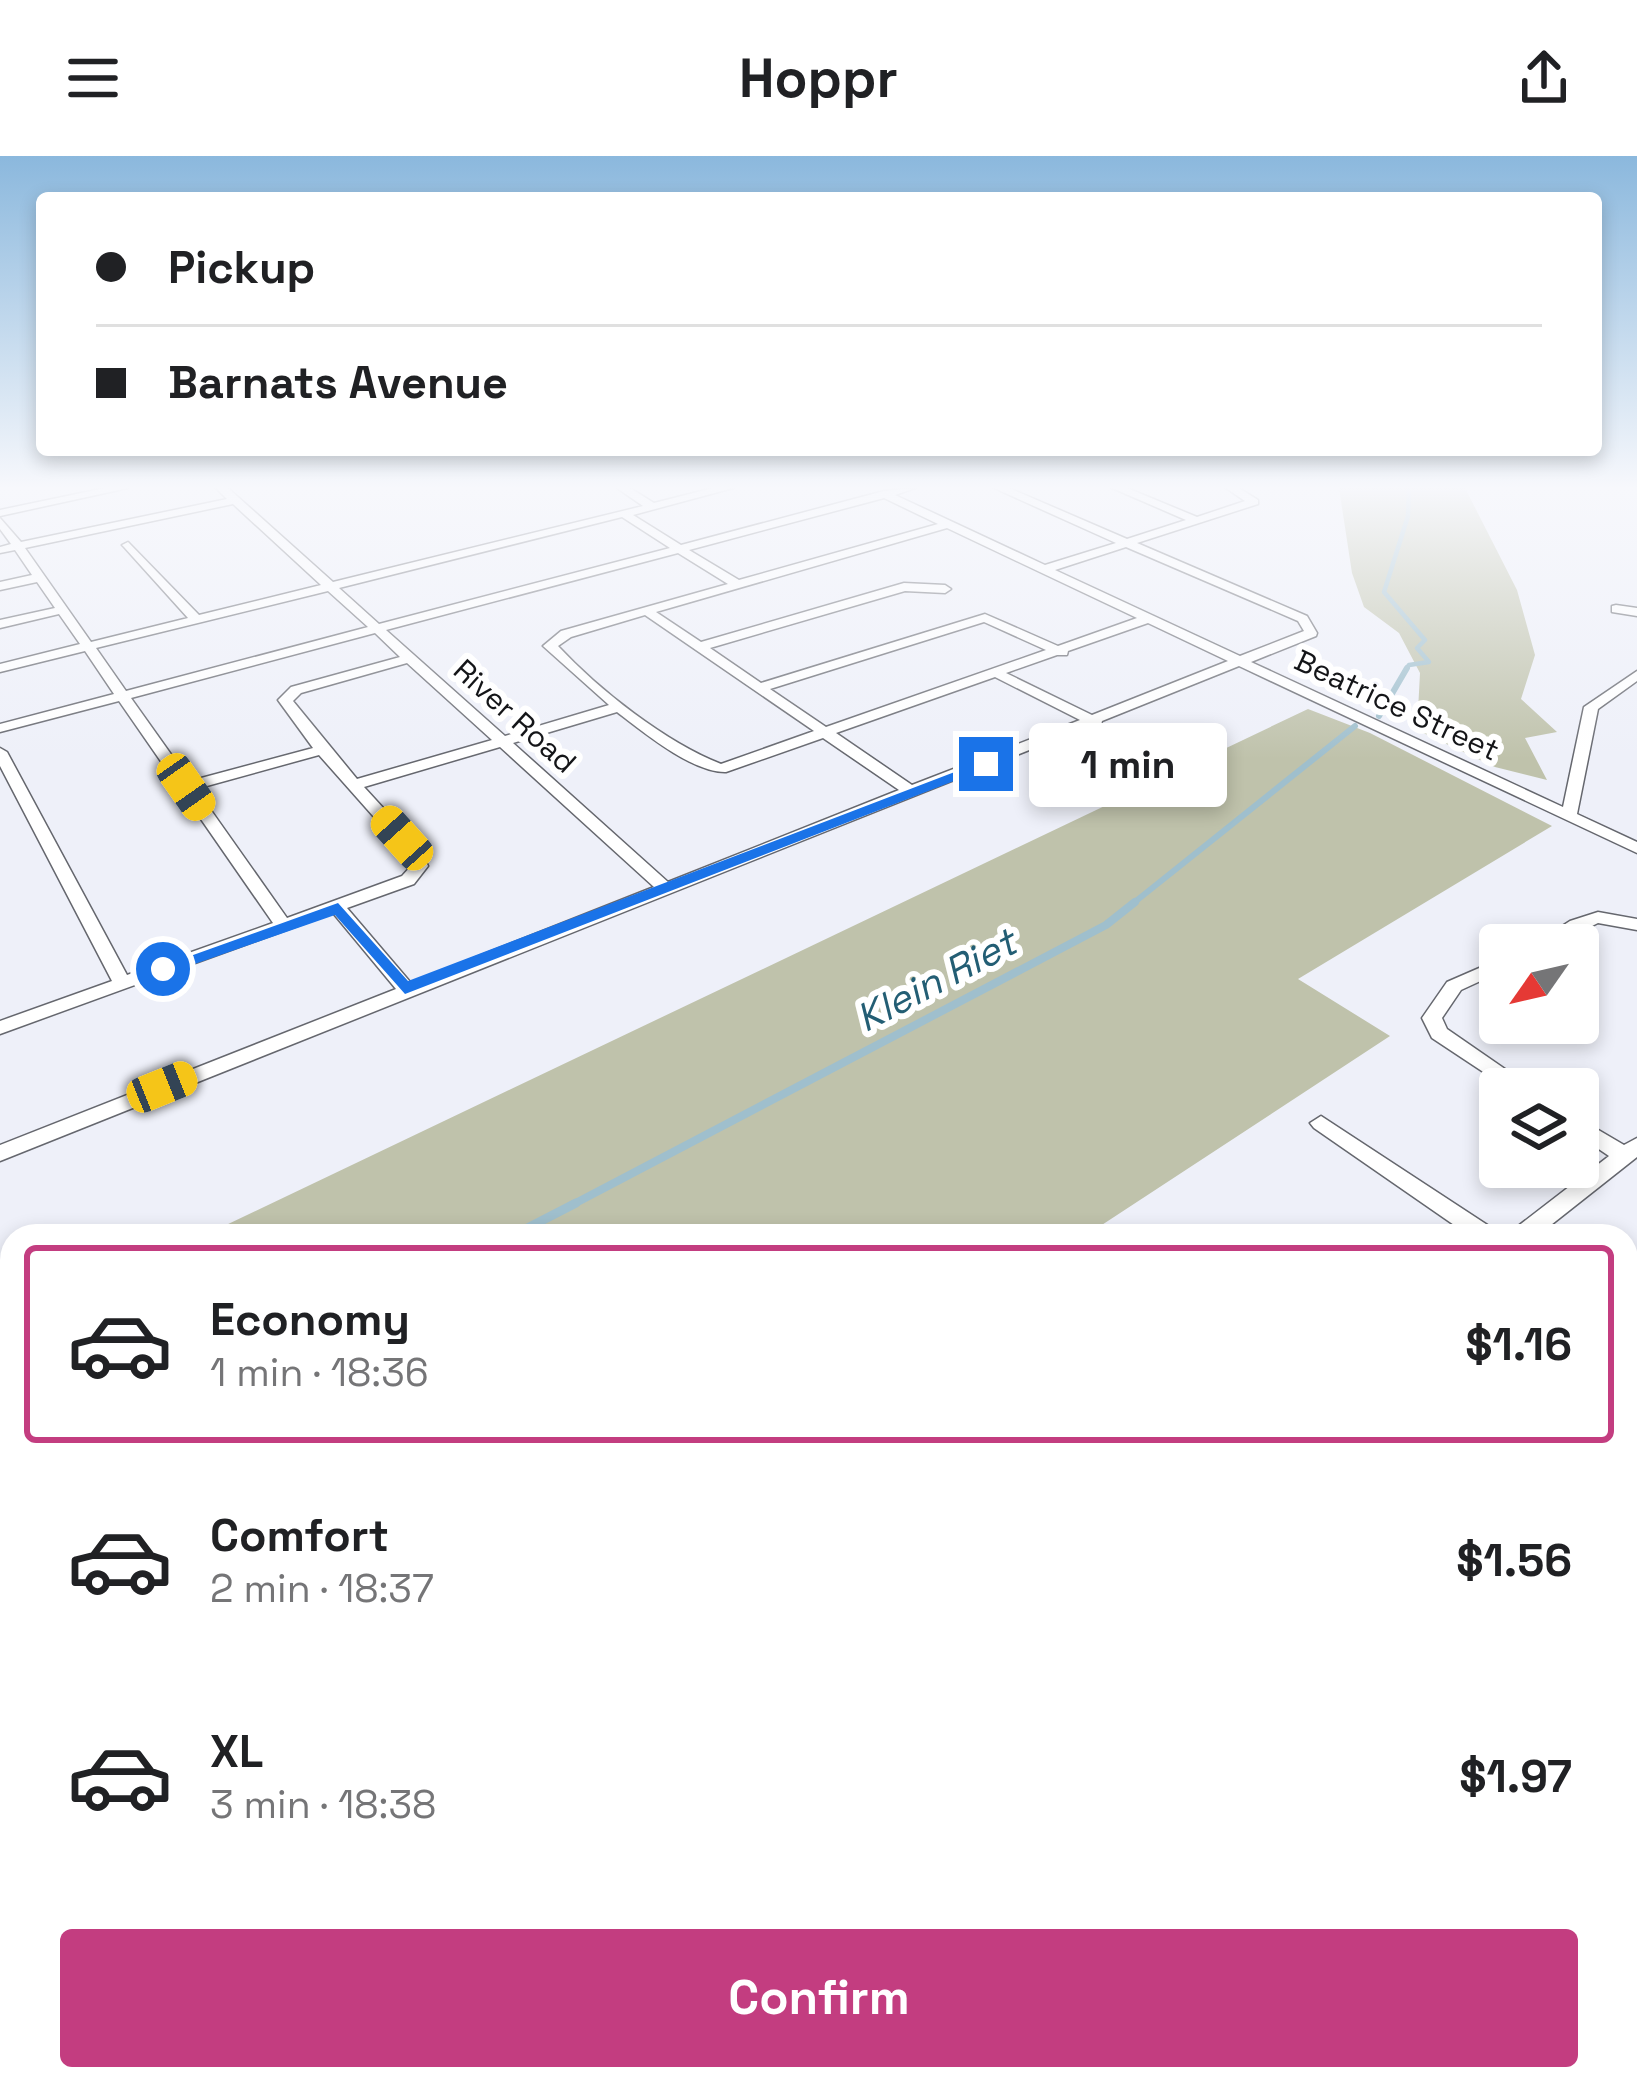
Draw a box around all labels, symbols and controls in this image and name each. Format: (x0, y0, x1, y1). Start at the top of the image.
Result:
text: Hoppr (739, 44, 898, 113)
icon: menu (60, 45, 126, 111)
icon: share (1511, 45, 1577, 111)
text: Pickup (168, 239, 315, 296)
text: Barnats Avenue (168, 354, 508, 411)
street label: Beatrice Street (1288, 641, 1506, 769)
street label: River Road (445, 651, 585, 781)
callout: 1 min (1028, 722, 1226, 806)
route end (959, 737, 1013, 791)
text: 1 min (1080, 740, 1176, 789)
car (151, 747, 221, 827)
car (365, 799, 439, 877)
water label: Klein Riet (848, 916, 1027, 1043)
north arrow (1479, 924, 1599, 1044)
map controls (1479, 924, 1599, 1188)
route start (136, 942, 190, 996)
car (122, 1057, 202, 1117)
button: layers (1479, 1068, 1599, 1188)
icon: car (66, 1290, 174, 1398)
text: Economy (210, 1291, 410, 1348)
text: $1.16 (1465, 1316, 1572, 1373)
text: 1 min · 18:36 (210, 1348, 429, 1397)
icon: car (66, 1506, 174, 1614)
text: Comfort (210, 1507, 389, 1564)
text: $1.56 (1456, 1532, 1572, 1589)
text: 2 min · 18:37 (210, 1564, 434, 1613)
icon: car (66, 1722, 174, 1830)
text: XL (210, 1723, 263, 1780)
text: $1.97 (1459, 1748, 1572, 1805)
text: 3 min · 18:38 (210, 1780, 436, 1829)
button: Confirm (60, 1929, 1578, 2067)

